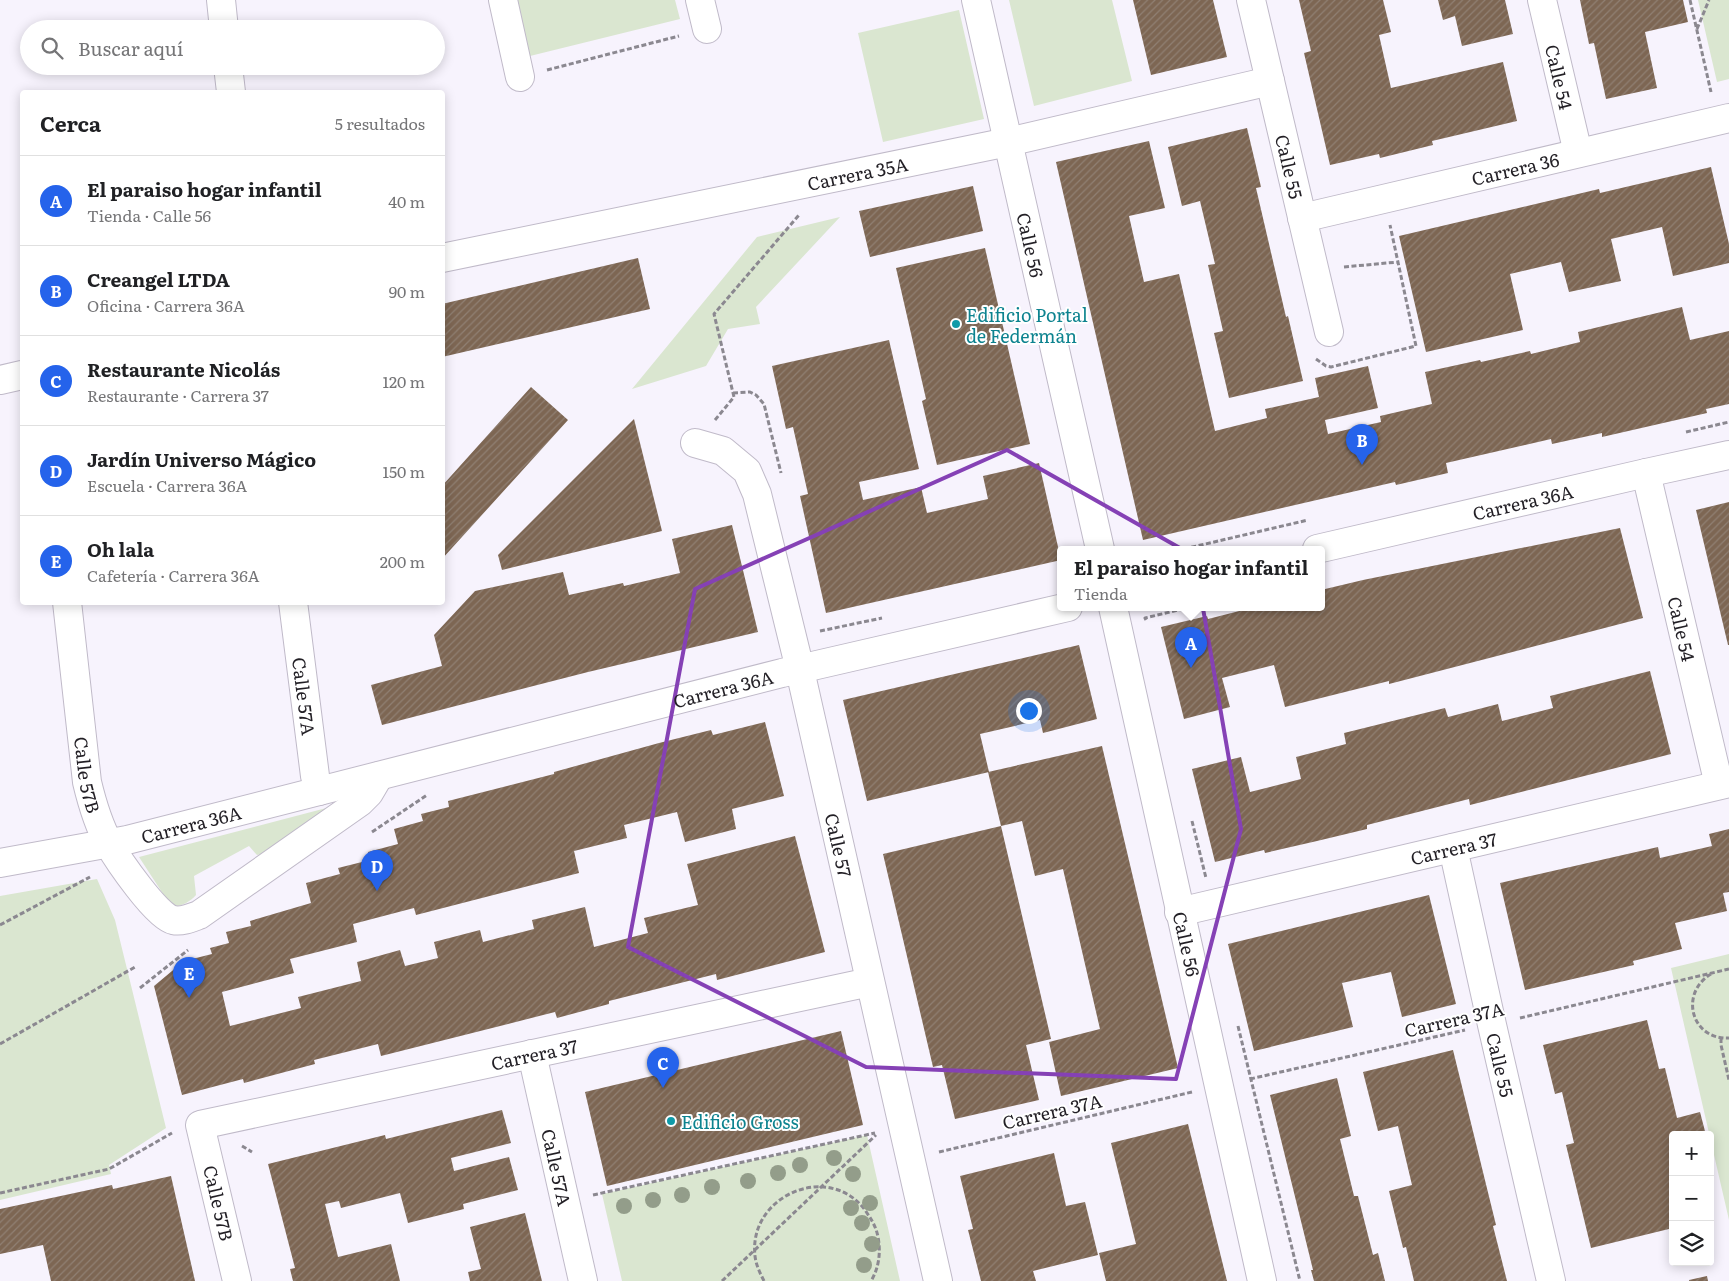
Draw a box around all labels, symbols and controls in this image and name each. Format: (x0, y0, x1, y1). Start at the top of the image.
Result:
search box (20, 20, 445, 75)
icon: search (38, 34, 66, 62)
text: Buscar aquí (78, 34, 183, 62)
street label: Calle 54 (1539, 42, 1581, 112)
text: Cerca (40, 107, 101, 138)
text: 5 resultados (335, 111, 425, 135)
street label: Calle 55 (1270, 132, 1311, 201)
street label: Carrera 36 (1469, 145, 1562, 191)
street label: Carrera 35A (805, 149, 910, 196)
text: El paraiso hogar infantil (87, 175, 322, 203)
text: A (50, 189, 62, 213)
text: 40 m (388, 189, 425, 213)
text: Tienda · Calle 56 (87, 203, 211, 227)
street label: Calle 56 (1011, 210, 1052, 280)
text: Creangel LTDA (87, 265, 230, 293)
text: B (50, 279, 62, 303)
text: 90 m (389, 279, 425, 303)
text: Oficina · Carrera 36A (87, 293, 245, 317)
place label: Edificio Portal de Federmán (966, 301, 1088, 349)
marker: Edificio Portal de Federmán (950, 318, 962, 330)
text: Restaurante Nicolás (87, 355, 280, 383)
text: C (50, 369, 62, 393)
text: 120 m (382, 369, 425, 393)
text: Restaurante · Carrera 37 (87, 383, 269, 407)
pin: B (1346, 424, 1378, 465)
text: Jardín Universo Mágico (87, 445, 316, 473)
text: D (50, 459, 62, 483)
text: 150 m (382, 459, 425, 483)
text: Escuela · Carrera 36A (87, 473, 247, 497)
street label: Carrera 36A (1470, 477, 1576, 526)
text: Oh lala (87, 535, 154, 563)
popup (1057, 546, 1325, 611)
text: E (51, 549, 61, 573)
text: 200 m (380, 549, 425, 573)
text: El paraiso hogar infantil (1074, 553, 1308, 581)
text: Cafetería · Carrera 36A (87, 563, 260, 587)
text: Tienda (1074, 581, 1128, 605)
street label: Calle 54 (1662, 594, 1703, 664)
pin: A (1175, 627, 1207, 668)
street label: Calle 57A (287, 656, 323, 737)
street label: Carrera 36A (670, 662, 776, 714)
your location (1016, 698, 1042, 724)
street label: Calle 57B (69, 735, 108, 816)
street label: Carrera 36A (138, 798, 244, 849)
street label: Calle 57 (819, 810, 860, 880)
street label: Carrera 37 (1408, 824, 1500, 871)
pin: D (361, 850, 393, 891)
street label: Calle 56 (1167, 909, 1208, 979)
pin: E (173, 957, 205, 998)
street label: Carrera 37A (1402, 994, 1506, 1044)
street label: Calle 55 (1481, 1030, 1522, 1100)
street label: Carrera 37 (488, 1031, 580, 1076)
pin: C (647, 1047, 679, 1088)
street label: Carrera 37A (1000, 1086, 1104, 1136)
place label: Edificio Gross (681, 1108, 799, 1135)
marker: Edificio Gross (665, 1115, 677, 1127)
street label: Calle 57A (536, 1126, 579, 1208)
map controls (1669, 1131, 1714, 1266)
button: + (1669, 1131, 1714, 1176)
street label: Calle 57B (197, 1162, 241, 1244)
button: − (1669, 1176, 1714, 1221)
button: layers (1669, 1221, 1714, 1266)

